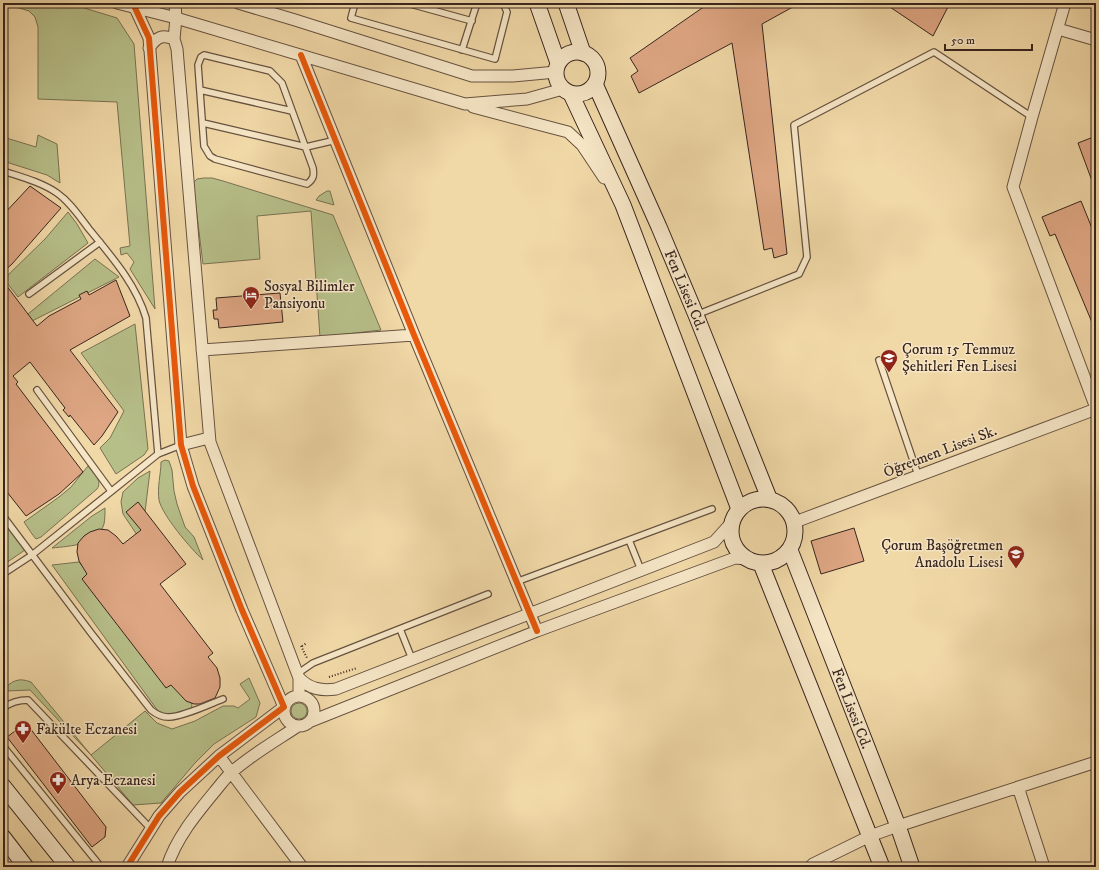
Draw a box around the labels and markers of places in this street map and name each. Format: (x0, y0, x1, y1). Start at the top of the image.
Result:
place label: Sosyal Bilimler Pansiyonu (264, 277, 355, 313)
hotel icon: Sosyal Bilimler Pansiyonu (241, 285, 261, 310)
place label: Çorum 15 Temmuz Şehitleri Fen Lisesi (902, 340, 1017, 376)
school or university icon: Çorum 15 Temmuz Şehitleri Fen Lisesi (879, 348, 899, 373)
place label: Çorum Başöğretmen Anadolu Lisesi (881, 536, 1003, 572)
school or university icon: Çorum Başöğretmen Anadolu Lisesi (1006, 544, 1026, 569)
pharmacy icon: Fakülte Eczanesi (13, 719, 33, 744)
place label: Fakülte Eczanesi (36, 720, 137, 739)
pharmacy icon: Arya Eczanesi (48, 770, 68, 795)
place label: Arya Eczanesi (71, 771, 156, 790)

